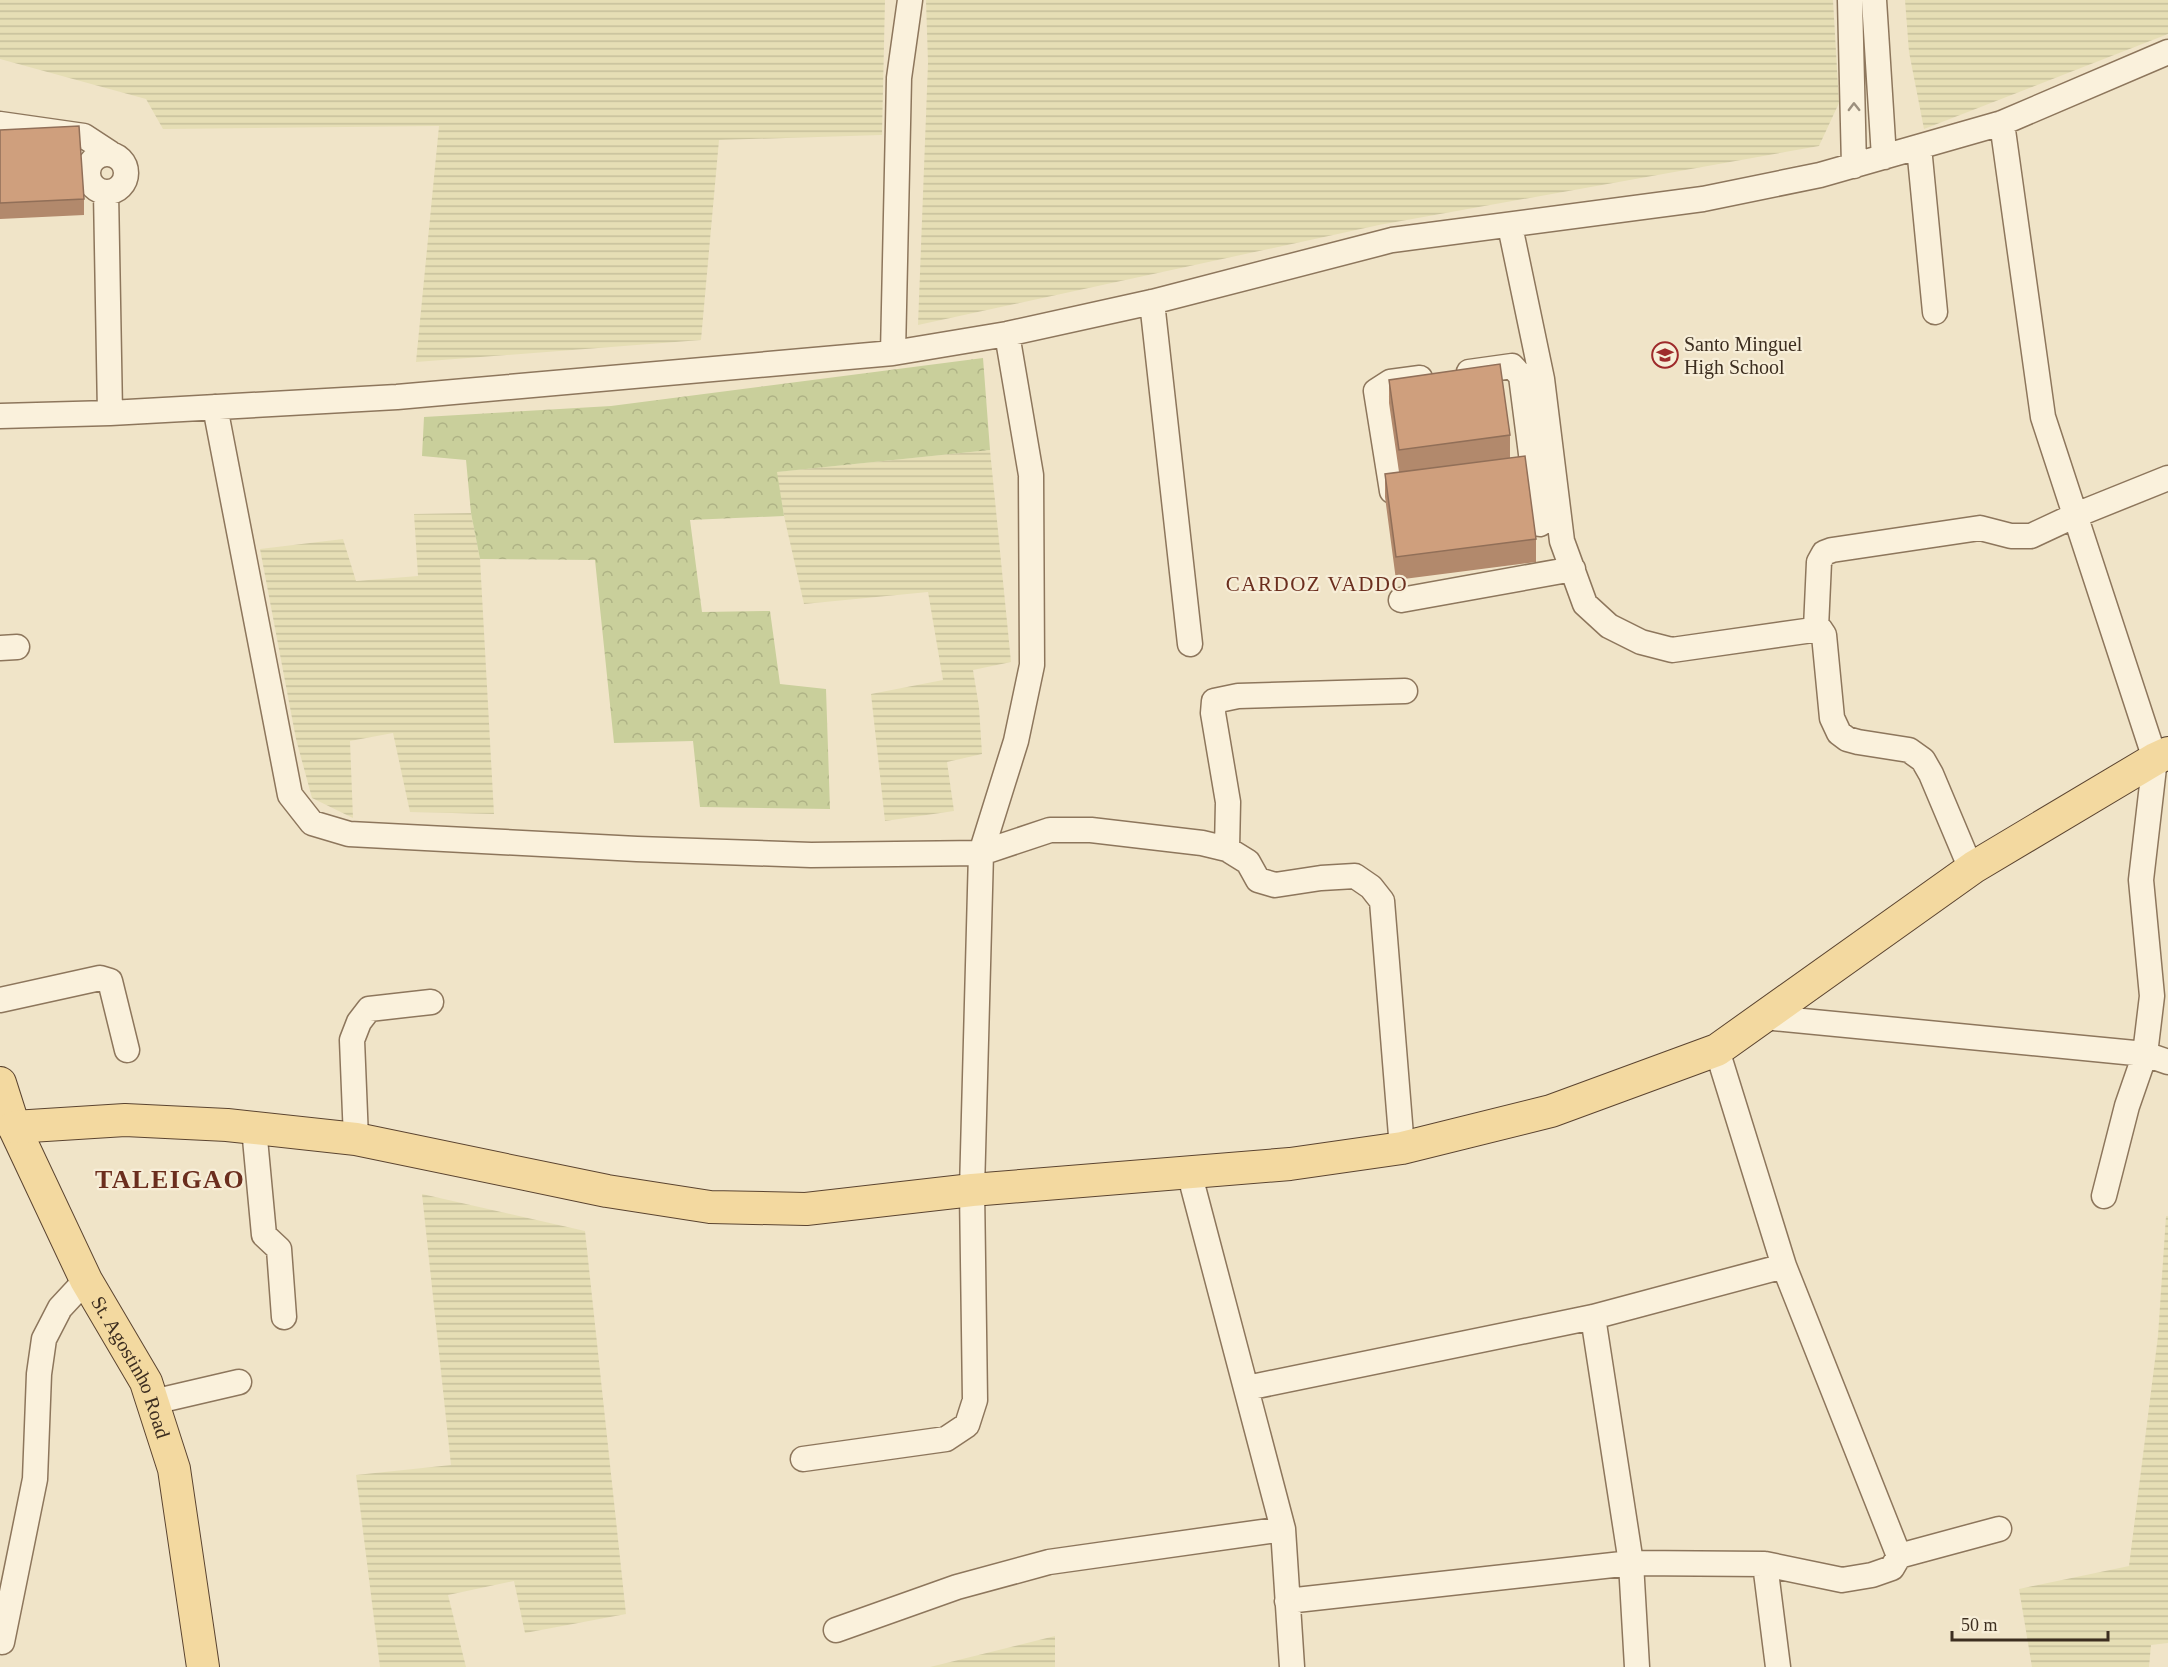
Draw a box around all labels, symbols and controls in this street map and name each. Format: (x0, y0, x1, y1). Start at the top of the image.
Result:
one-way arrow (1848, 103, 1860, 112)
place label: Santo Minguel High School (1684, 333, 1803, 379)
school or university icon: Santo Minguel High School (1650, 340, 1680, 370)
district label: CARDOZ VADDO (1226, 572, 1408, 596)
district label: TALEIGAO (95, 1165, 245, 1194)
street label: St. Agostinho Road (87, 1292, 174, 1441)
scale bar (1952, 1604, 2108, 1642)
text: 50 m (1961, 1615, 1998, 1635)

